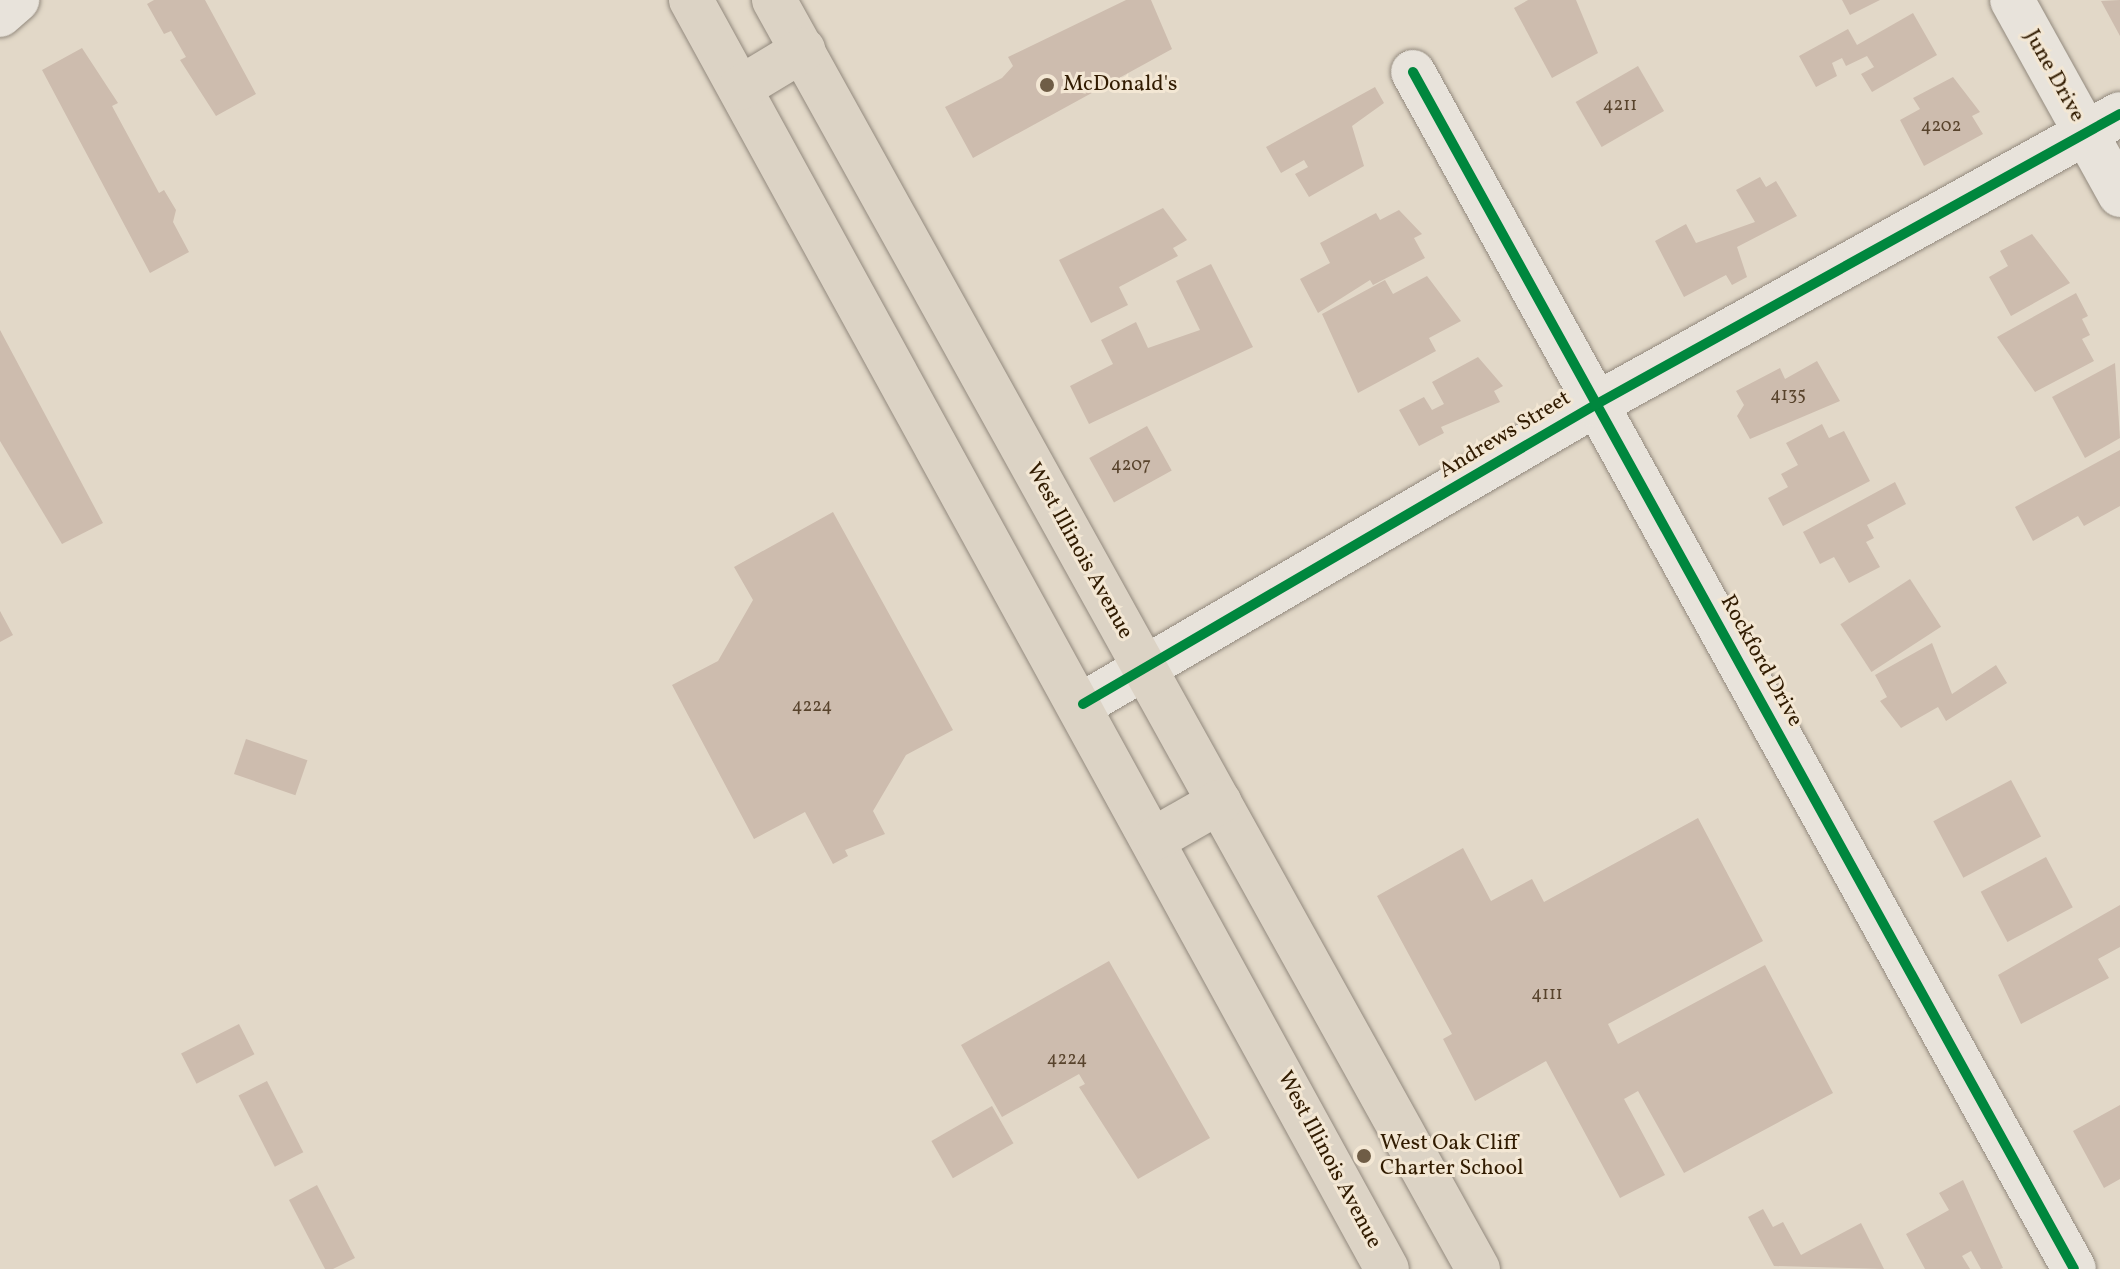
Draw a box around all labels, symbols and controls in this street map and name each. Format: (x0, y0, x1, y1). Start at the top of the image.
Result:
street label: June Drive (2018, 25, 2090, 127)
place label: McDonald's (1063, 72, 1177, 98)
marker: McDonald's (1038, 76, 1056, 94)
house number: 4211 (1603, 95, 1637, 117)
house number: 4202 (1921, 116, 1961, 138)
street label: Andrews Street (1434, 385, 1576, 485)
house number: 4135 (1770, 385, 1806, 407)
house number: 4207 (1111, 455, 1151, 477)
street label: West Illinois Avenue (1020, 458, 1138, 644)
street label: Rockford Drive (1714, 591, 1808, 731)
house number: 4224 (792, 696, 832, 718)
house number: 4111 (1531, 984, 1563, 1006)
house number: 4224 (1047, 1049, 1087, 1071)
street label: West Illinois Avenue (1271, 1067, 1387, 1253)
place label: West Oak Cliff Charter School (1380, 1130, 1524, 1182)
marker: West Oak Cliff Charter School (1355, 1147, 1373, 1165)

